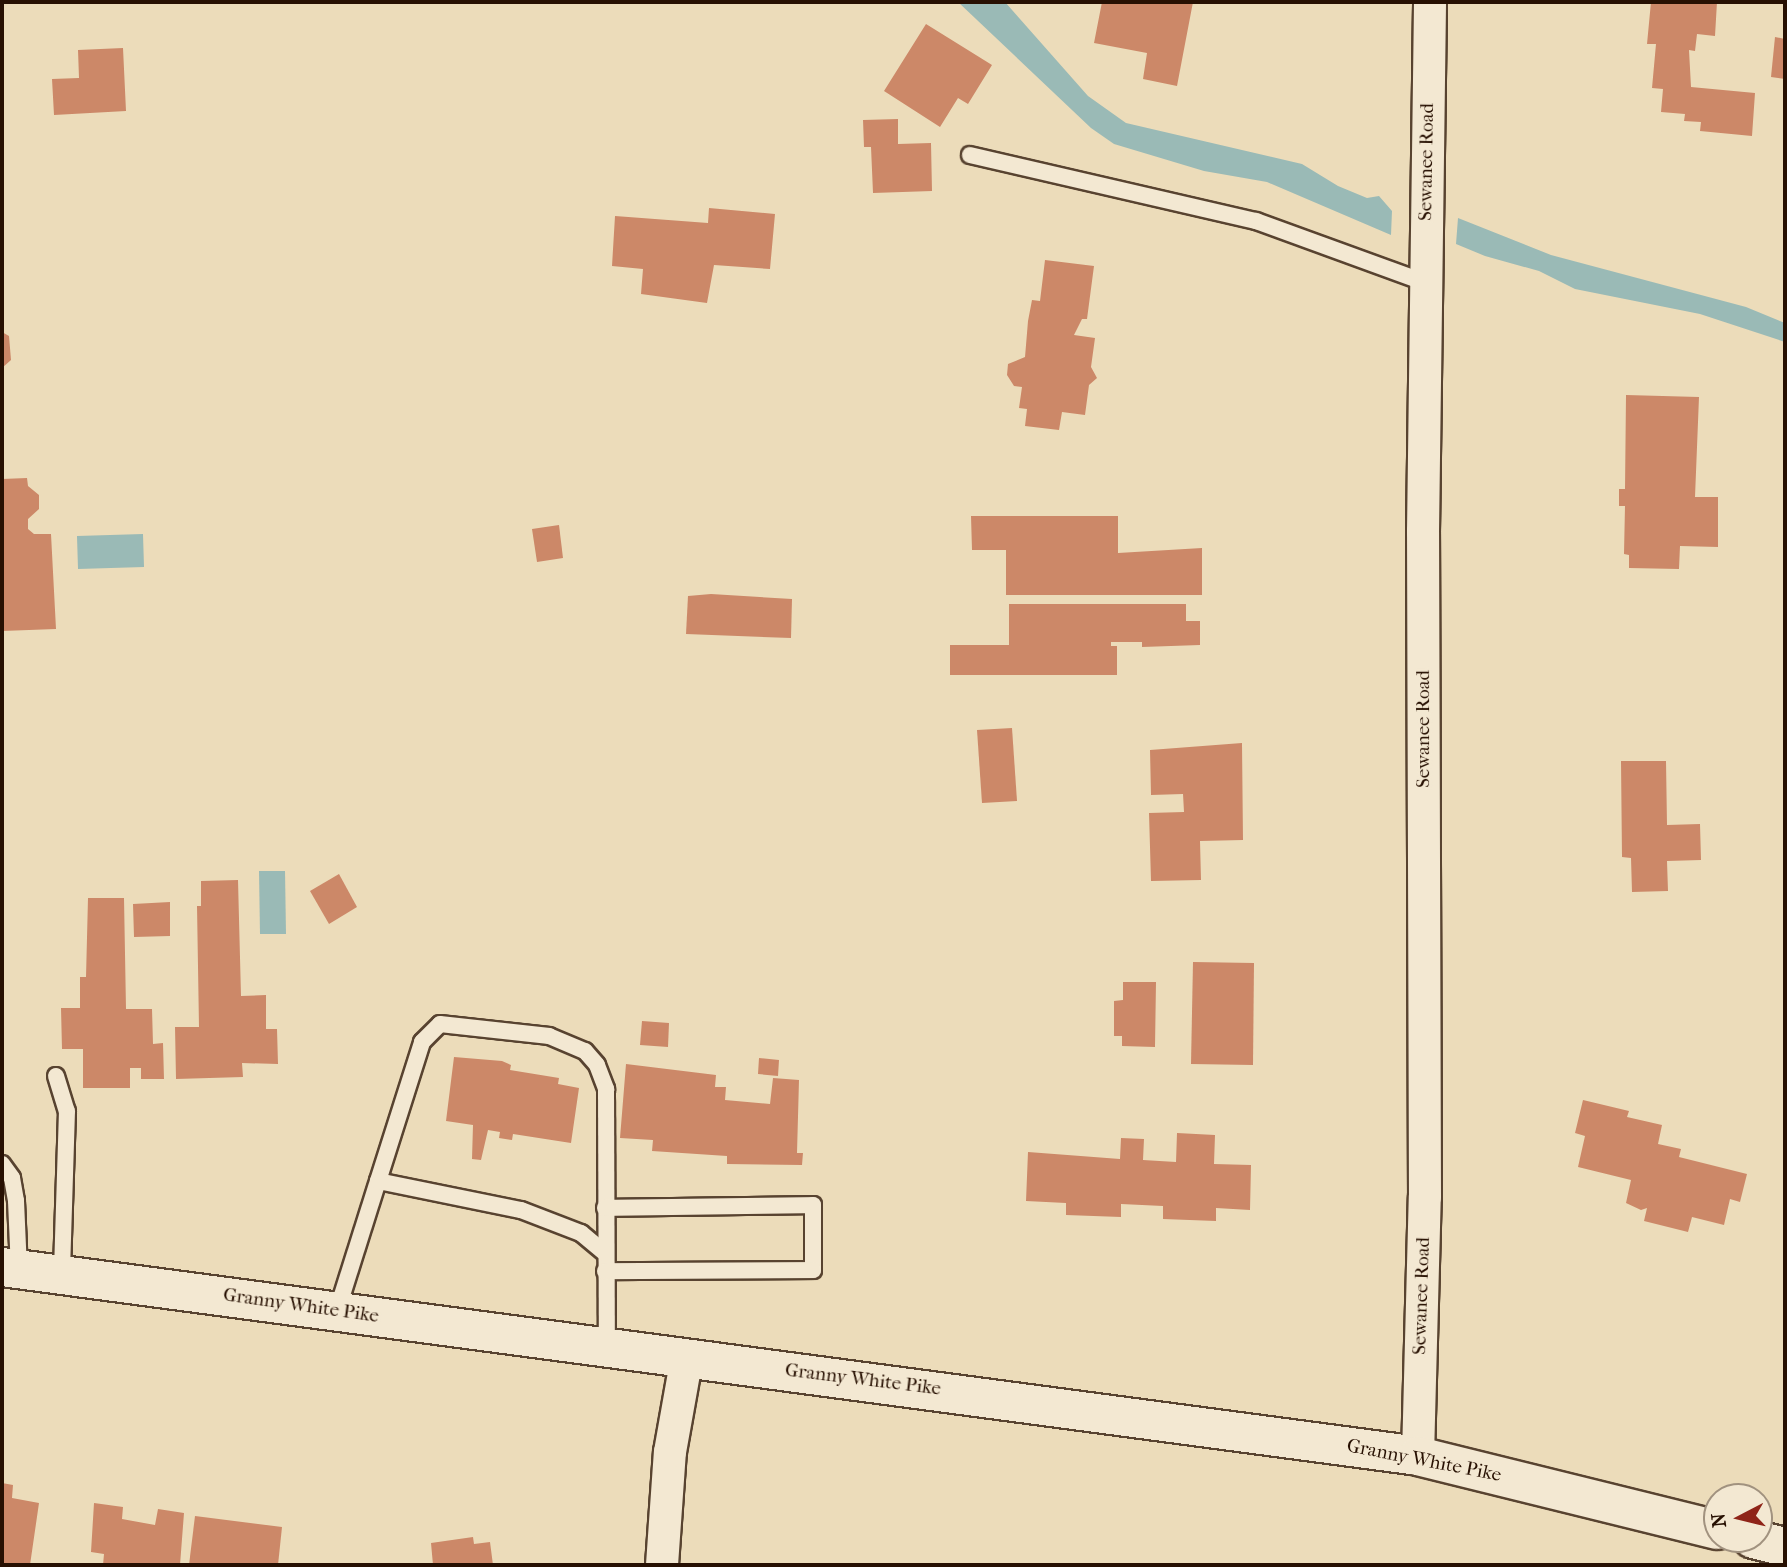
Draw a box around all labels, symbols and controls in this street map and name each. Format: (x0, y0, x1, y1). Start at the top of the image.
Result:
street label: Sewanee Road (1415, 103, 1439, 221)
street label: Sewanee Road (1413, 670, 1435, 788)
street label: Sewanee Road (1409, 1237, 1435, 1355)
street label: Granny White Pike (222, 1284, 380, 1328)
street label: Granny White Pike (784, 1359, 942, 1401)
street label: Granny White Pike (1345, 1435, 1503, 1487)
north arrow (1703, 1483, 1773, 1553)
text: N (1707, 1512, 1731, 1529)

